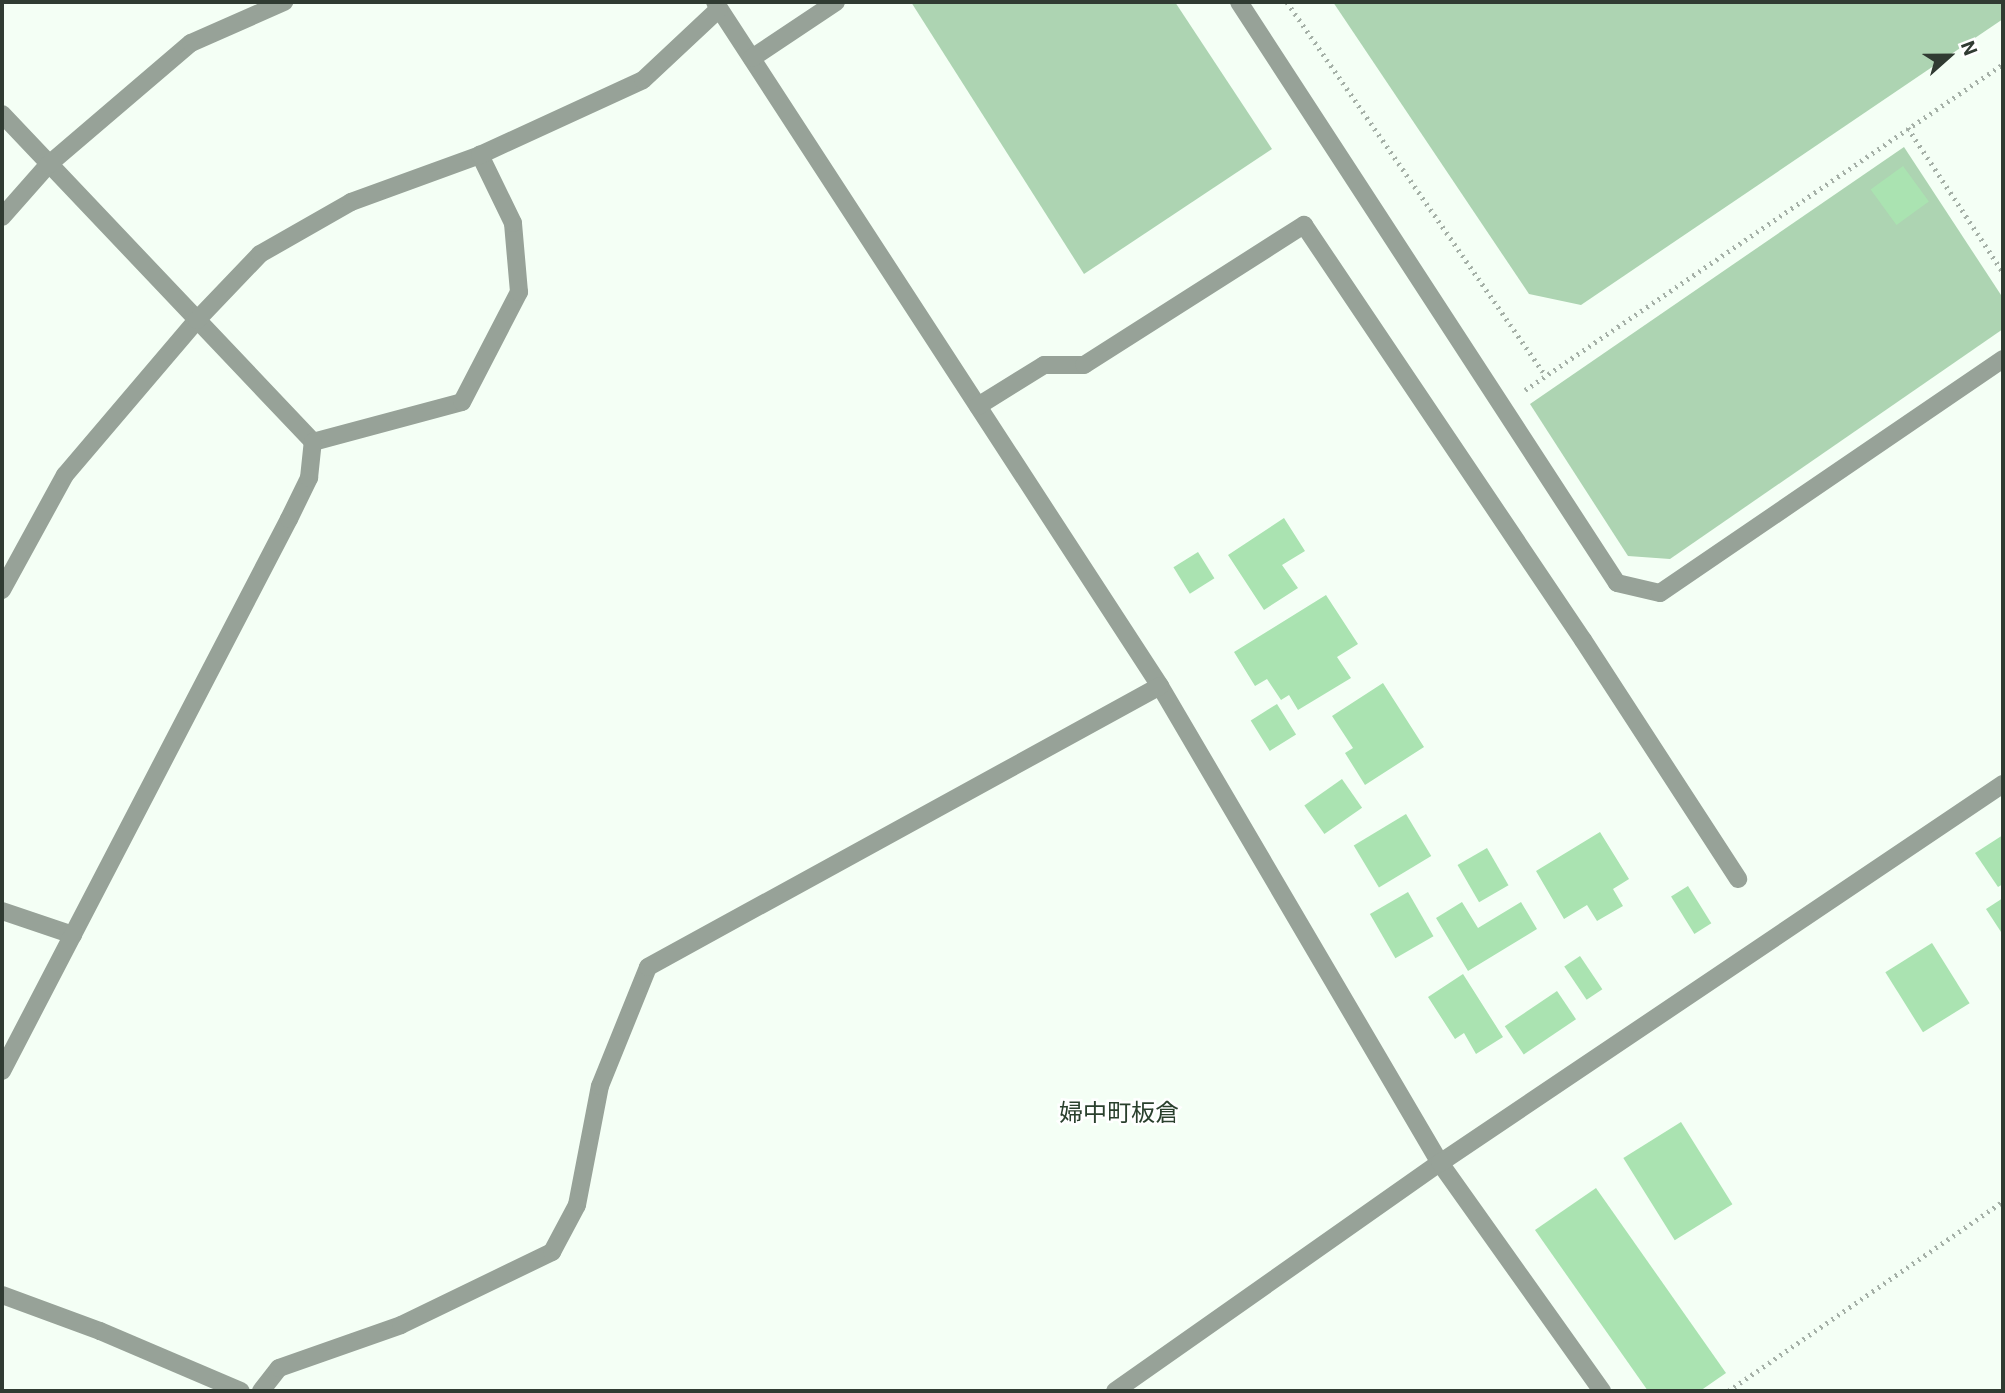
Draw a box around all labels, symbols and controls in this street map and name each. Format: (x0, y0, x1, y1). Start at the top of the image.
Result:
north arrow (1914, 21, 1984, 91)
text: N (1956, 38, 1982, 59)
district label: 婦中町板倉 (1059, 1100, 1179, 1128)

